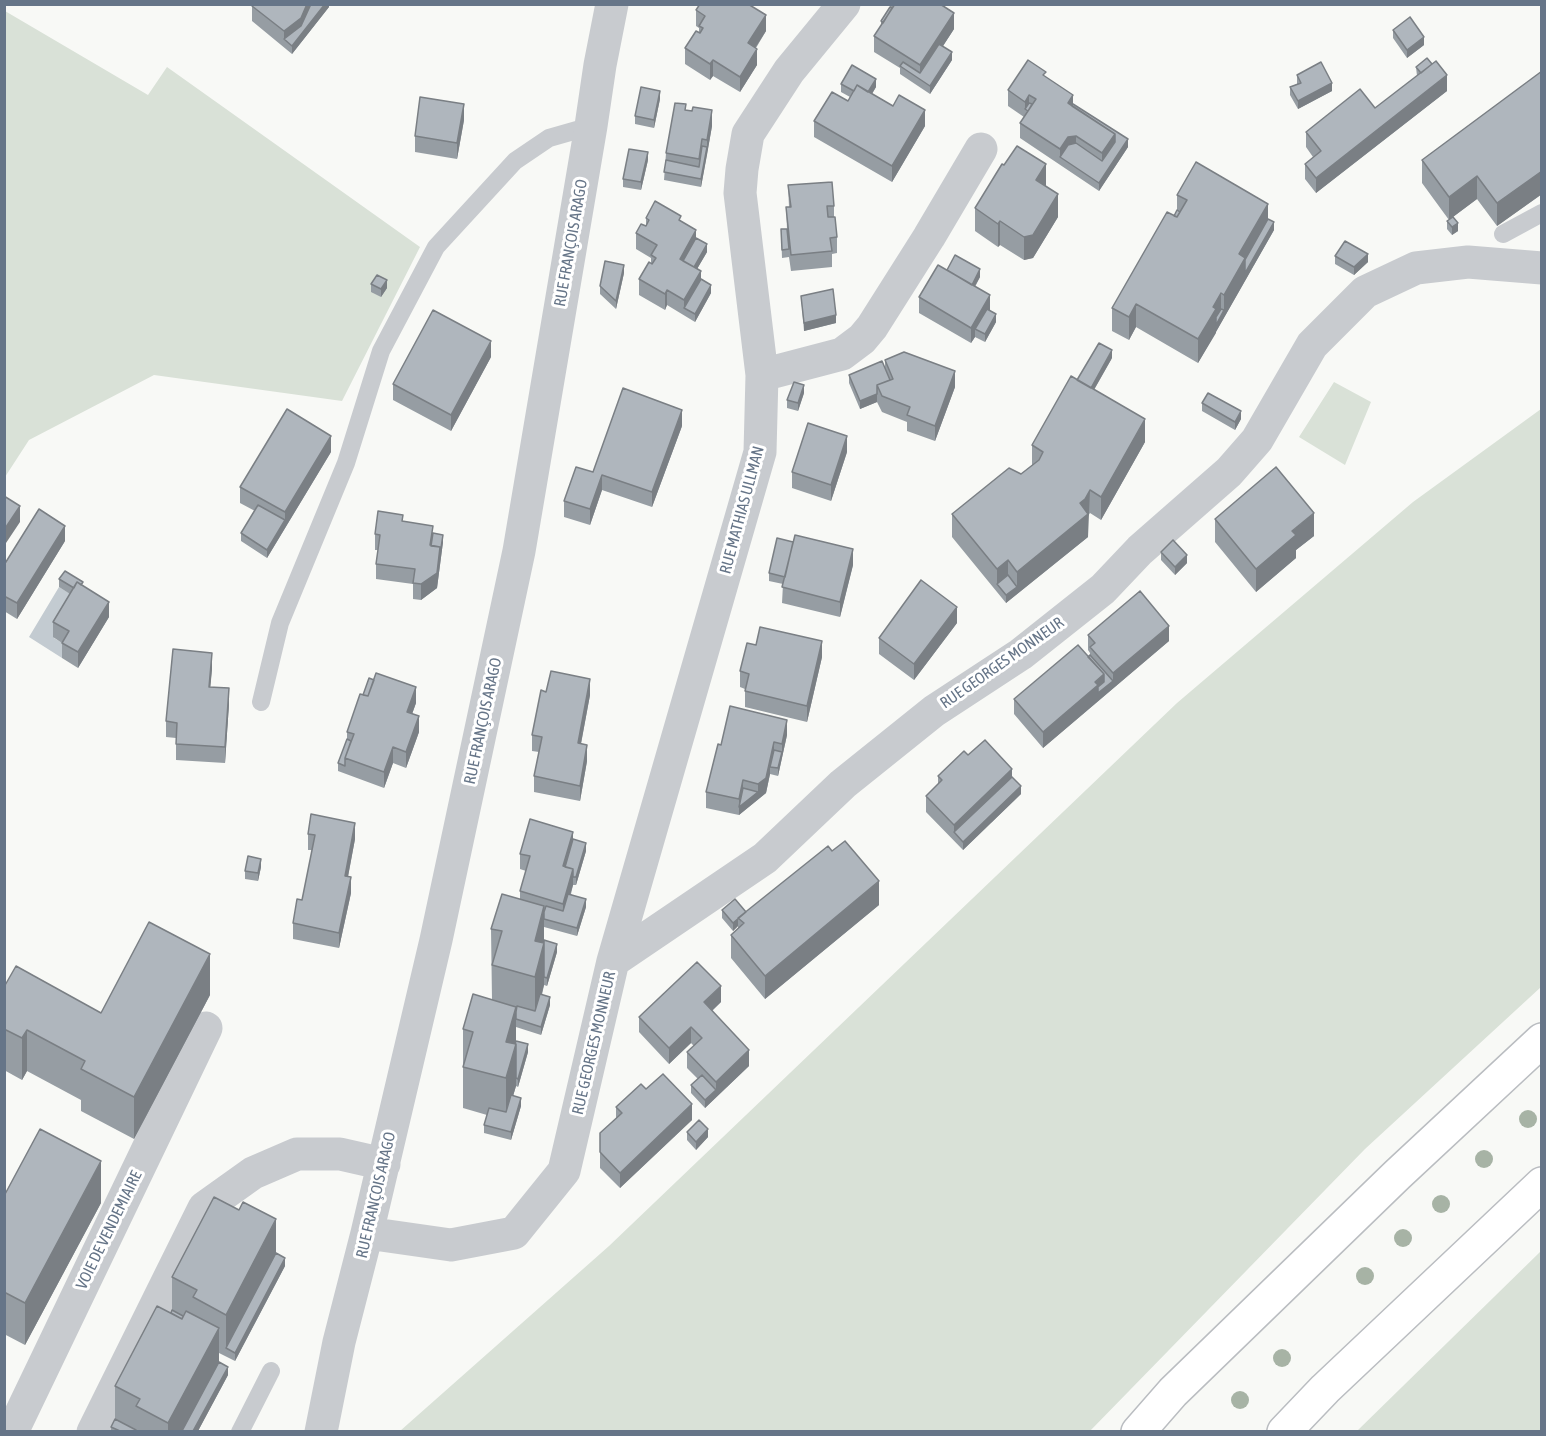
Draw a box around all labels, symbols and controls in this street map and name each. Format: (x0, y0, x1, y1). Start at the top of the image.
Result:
street label: RUE FRANÇOIS ARAGO (550, 178, 592, 308)
street label: RUE MATHIAS ULLMAN (716, 444, 768, 576)
street label: RUE GEORGES MONNEUR (937, 613, 1067, 713)
street label: RUE FRANÇOIS ARAGO (460, 656, 506, 786)
street label: RUE GEORGES MONNEUR (568, 970, 620, 1116)
street label: RUE FRANÇOIS ARAGO (352, 1130, 400, 1260)
street label: VOIE DE VENDEMIAIRE (72, 1168, 146, 1292)

